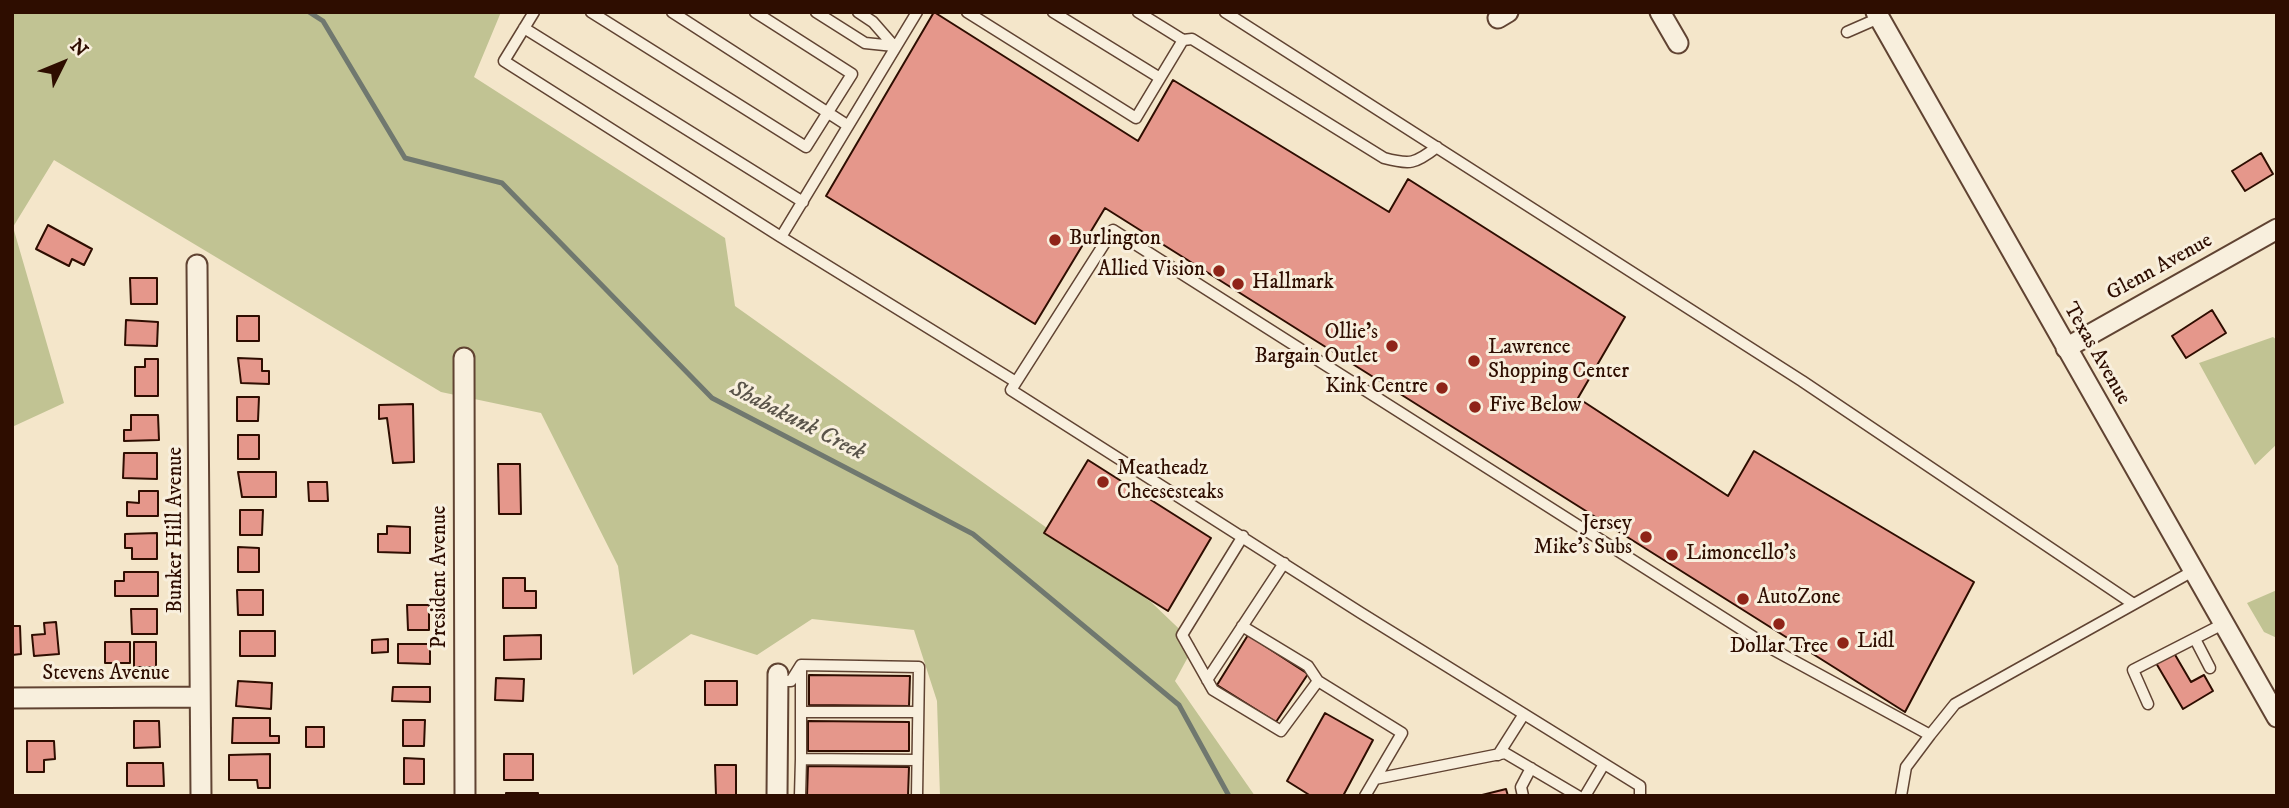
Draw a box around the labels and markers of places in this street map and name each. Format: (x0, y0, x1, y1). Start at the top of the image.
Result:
place label: Burlington (1069, 227, 1161, 253)
marker: Burlington (1047, 232, 1063, 248)
place label: Allied Vision (1098, 258, 1205, 284)
marker: Allied Vision (1211, 263, 1227, 279)
place label: Hallmark (1252, 271, 1334, 297)
marker: Hallmark (1230, 276, 1246, 292)
place label: Ollie's Bargain Outlet (1255, 321, 1378, 371)
place label: Lawrence Shopping Center (1488, 336, 1629, 386)
marker: Ollie's Bargain Outlet (1384, 338, 1400, 354)
marker: Lawrence Shopping Center (1466, 353, 1482, 369)
place label: Kink Centre (1325, 375, 1428, 401)
marker: Kink Centre (1434, 380, 1450, 396)
place label: Five Below (1489, 394, 1581, 420)
marker: Five Below (1467, 399, 1483, 415)
place label: Meatheadz Cheesesteaks (1117, 457, 1224, 507)
marker: Meatheadz Cheesesteaks (1095, 474, 1111, 490)
place label: Jersey Mike's Subs (1534, 512, 1632, 562)
marker: Jersey Mike's Subs (1638, 529, 1654, 545)
place label: Limoncello's (1686, 542, 1796, 568)
marker: Limoncello's (1664, 547, 1680, 563)
place label: AutoZone (1757, 586, 1841, 612)
marker: AutoZone (1735, 591, 1751, 607)
marker: Dollar Tree (1771, 616, 1787, 632)
place label: Lidl (1857, 630, 1894, 656)
place label: Dollar Tree (1730, 635, 1828, 661)
marker: Lidl (1835, 635, 1851, 651)

